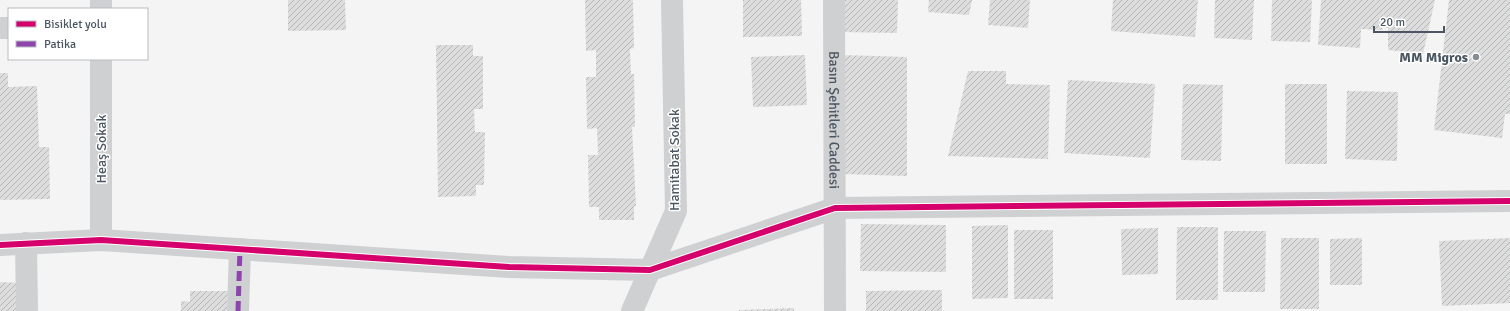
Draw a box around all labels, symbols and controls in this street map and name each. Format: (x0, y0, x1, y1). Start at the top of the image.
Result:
legend (8, 8, 148, 60)
scale bar (1374, 8, 1444, 34)
text: 20 m (1380, 15, 1405, 30)
text: Bisiklet yolu (44, 17, 107, 32)
text: Patika (44, 37, 76, 52)
place label: MM Migros (1399, 49, 1468, 66)
street label: Basın Şehitleri Caddesi (826, 51, 843, 189)
marker: MM Migros (1471, 52, 1481, 62)
street label: Hamitabat Sokak (666, 109, 683, 211)
street label: Heaş Sokak (93, 115, 110, 183)

